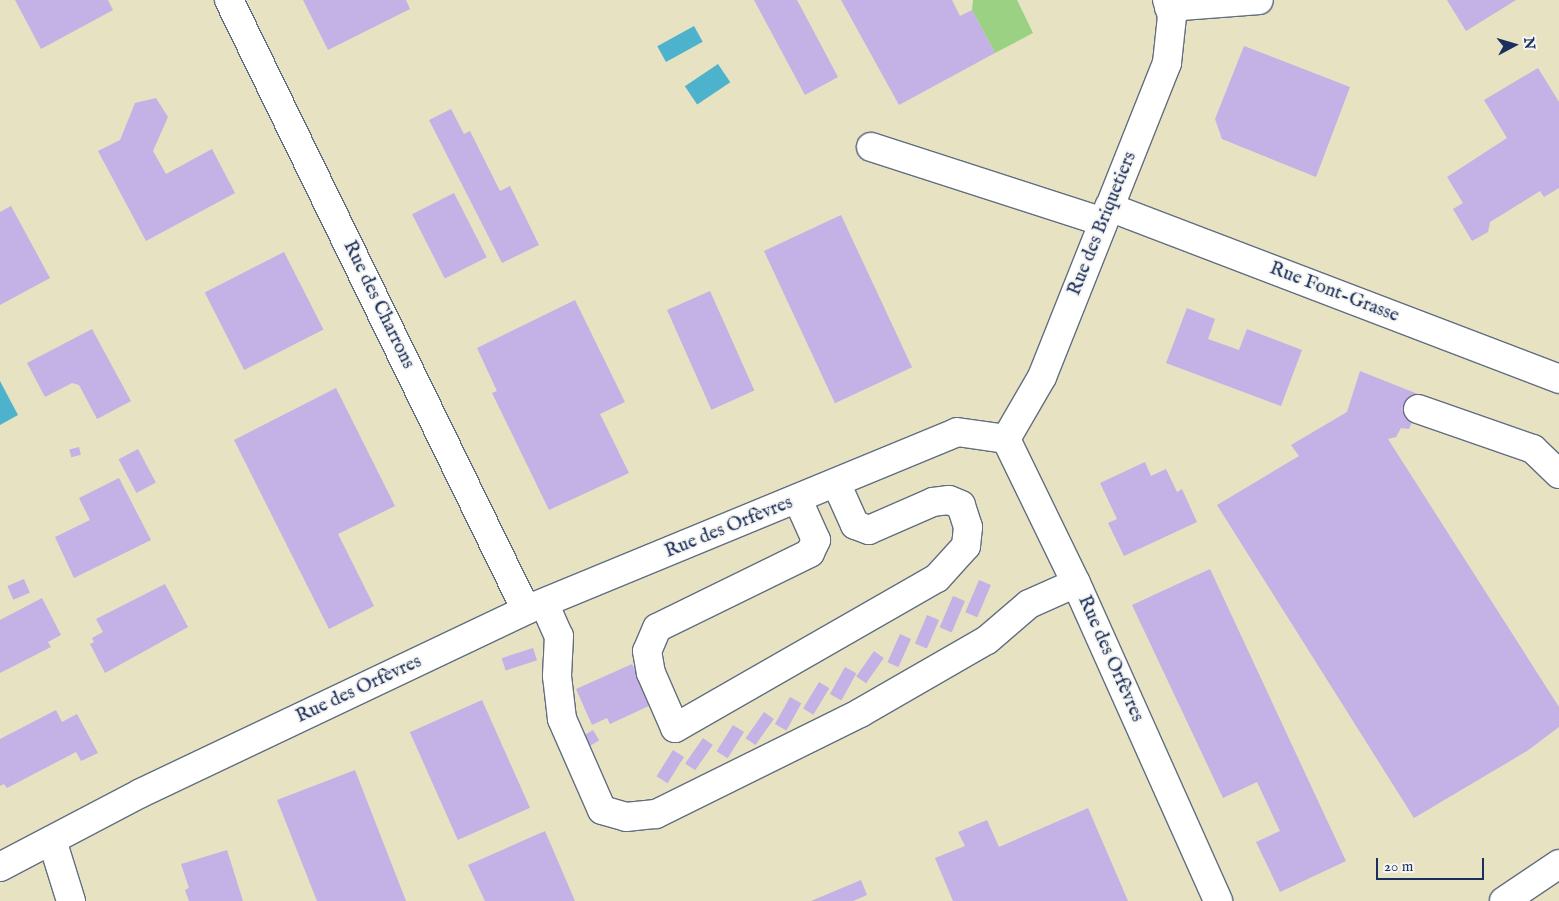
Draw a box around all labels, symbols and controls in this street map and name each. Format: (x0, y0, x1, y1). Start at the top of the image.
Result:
north arrow (1489, 20, 1539, 70)
text: N (1519, 36, 1539, 50)
street label: Rue des Briquetiers (1064, 149, 1142, 299)
street label: Rue des Charrons (337, 237, 419, 373)
street label: Rue Font-Grasse (1266, 258, 1402, 328)
street label: Rue des Orfèvres (662, 492, 796, 564)
street label: Rue des Orfèvres (1072, 592, 1148, 726)
street label: Rue des Orfèvres (293, 651, 425, 729)
scale bar (1379, 848, 1486, 880)
text: 20 m (1384, 857, 1413, 876)

